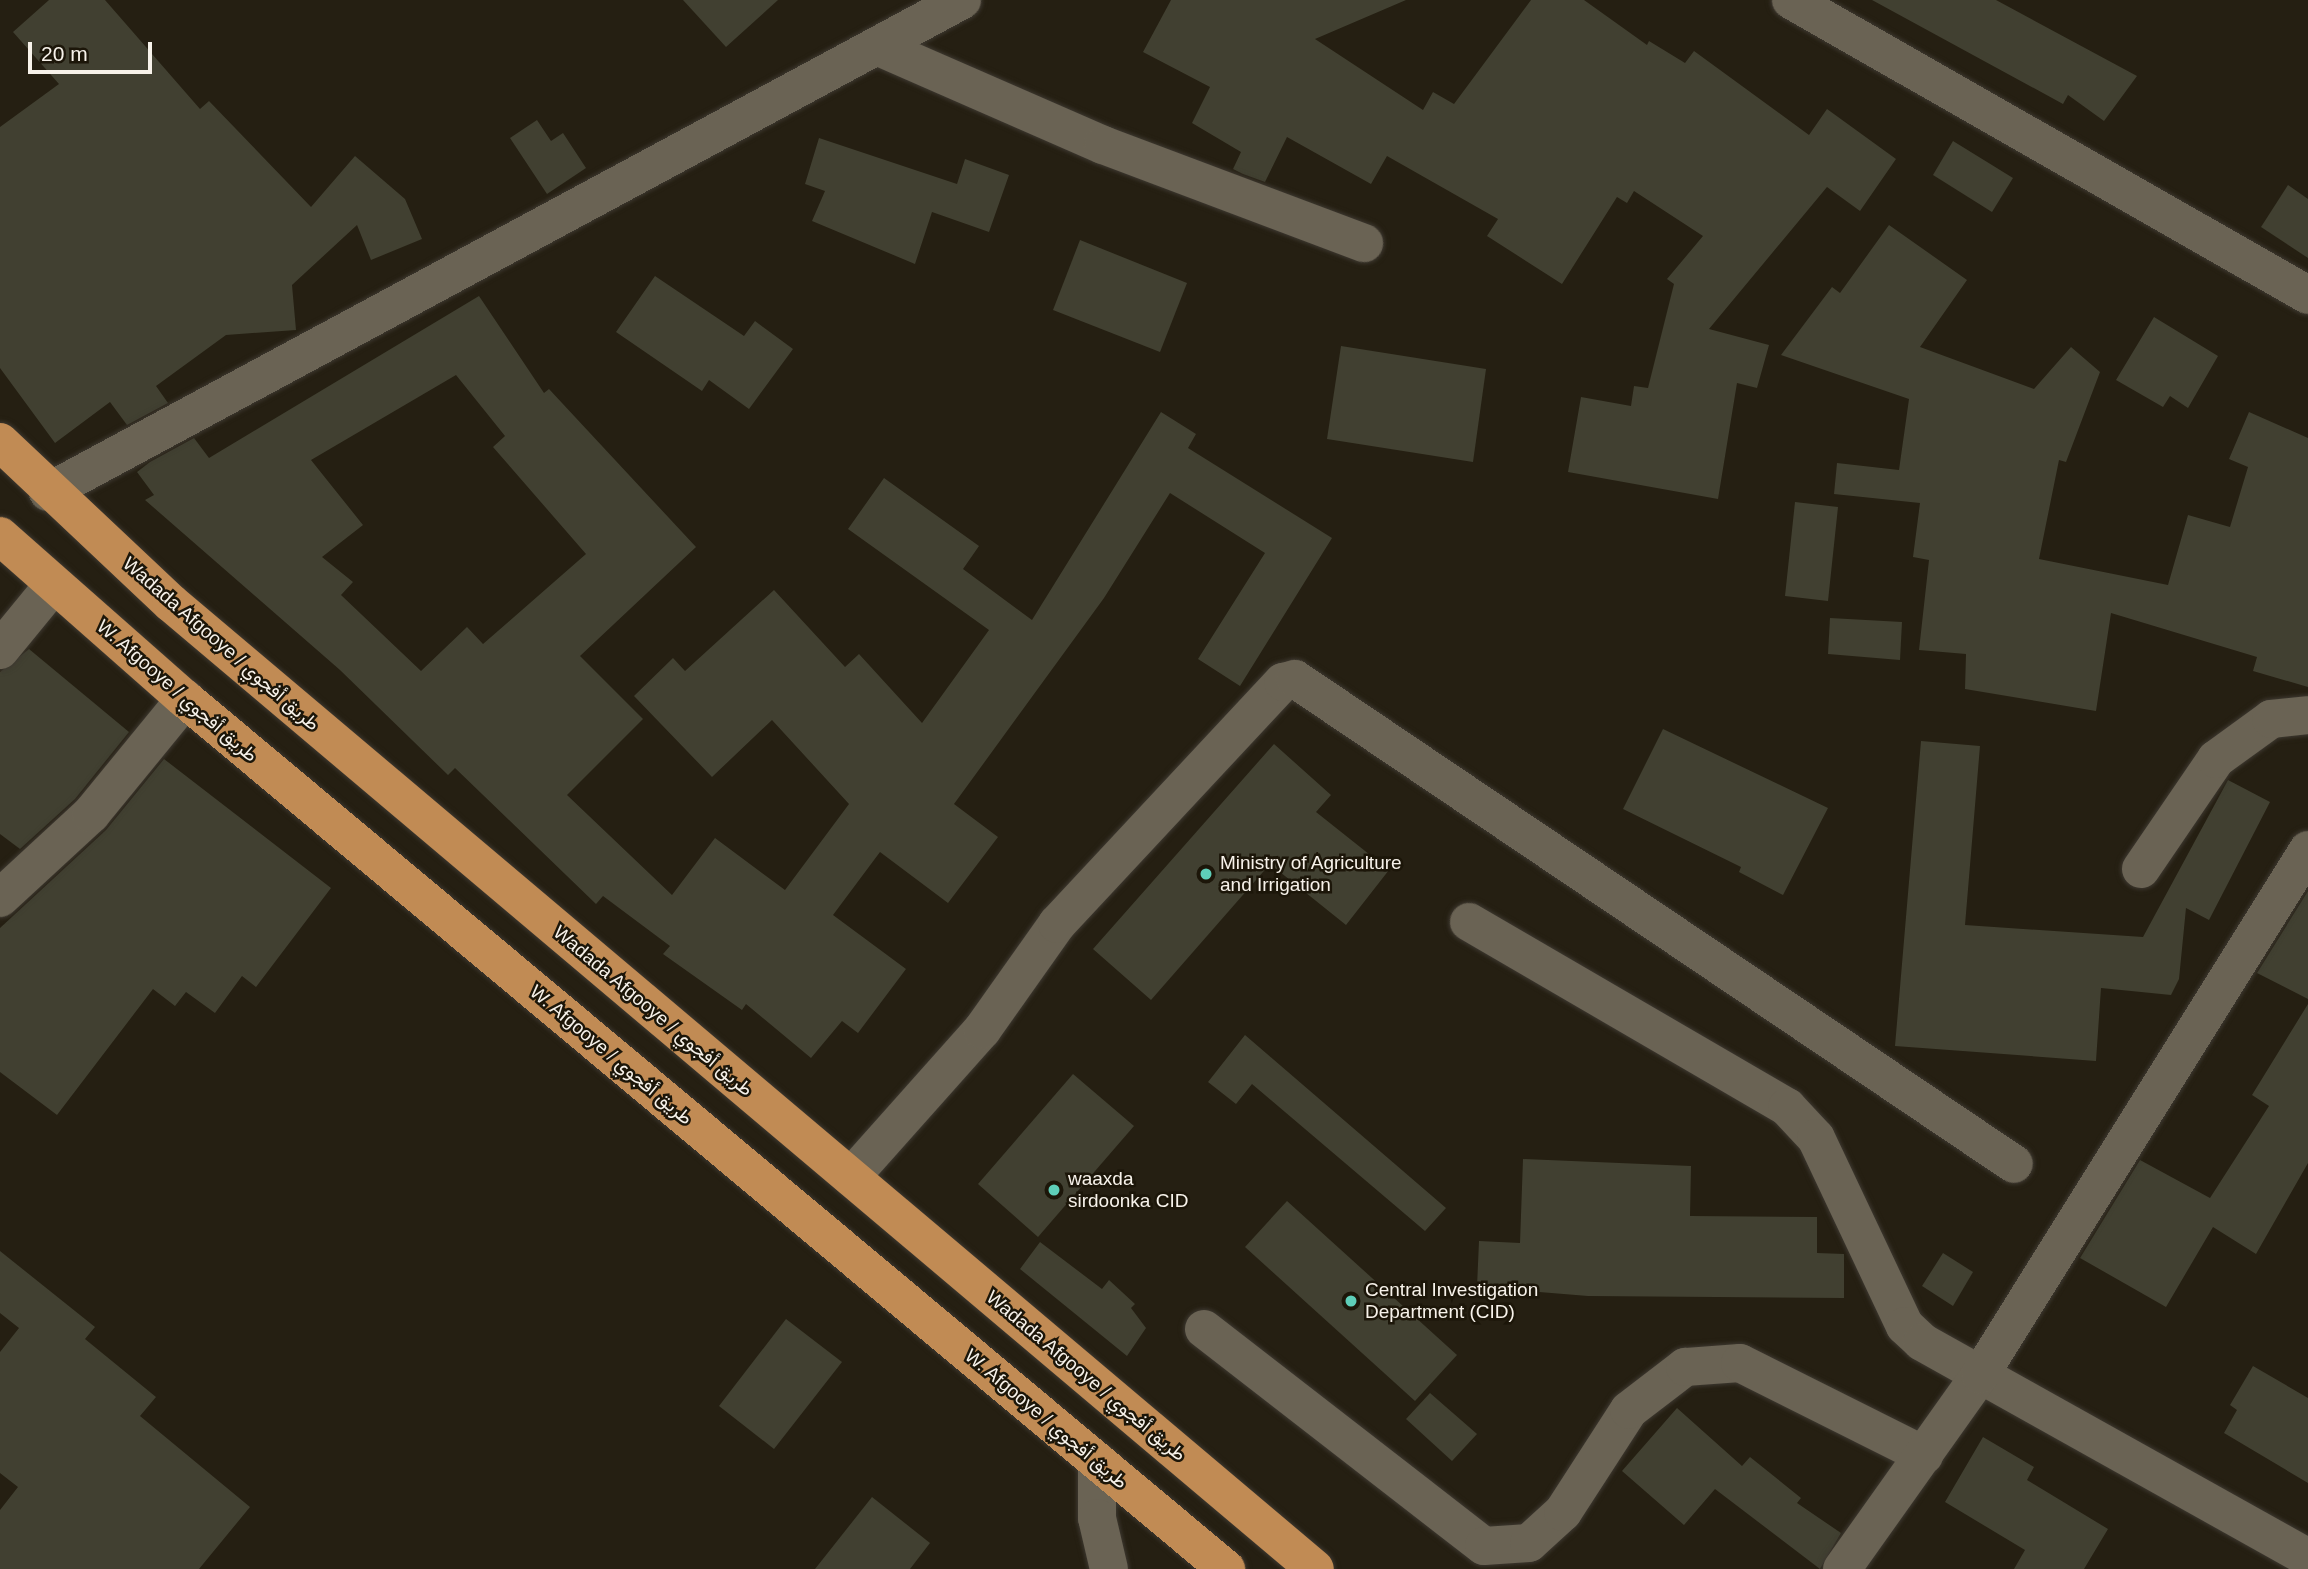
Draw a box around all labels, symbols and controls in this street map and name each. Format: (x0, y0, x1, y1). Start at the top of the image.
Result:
scale bar (32, 28, 156, 72)
text: 20 m (41, 42, 88, 65)
street label: Wadada Afgooye / طريق أفجوي (118, 552, 324, 736)
street label: W. Afgooye / طريق أفجوي (92, 615, 262, 767)
place label: Ministry of Agriculture and Irrigation (1220, 852, 1403, 896)
marker: Ministry of Agriculture and Irrigation (1198, 866, 1214, 882)
street label: Wadada Afgooye / طريق أفجوي (548, 921, 758, 1101)
street label: W. Afgooye / طريق أفجوي (525, 980, 697, 1130)
place label: waaxda sirdoonka CID (1068, 1168, 1188, 1212)
marker: waaxda sirdoonka CID (1046, 1182, 1062, 1198)
place label: Central Investigation Department (CID) (1365, 1279, 1538, 1323)
street label: Wadada Afgooye / طريق أفجوي (981, 1286, 1191, 1466)
marker: Central Investigation Department (CID) (1343, 1293, 1359, 1309)
street label: W. Afgooye / طريق أفجوي (960, 1344, 1132, 1494)

